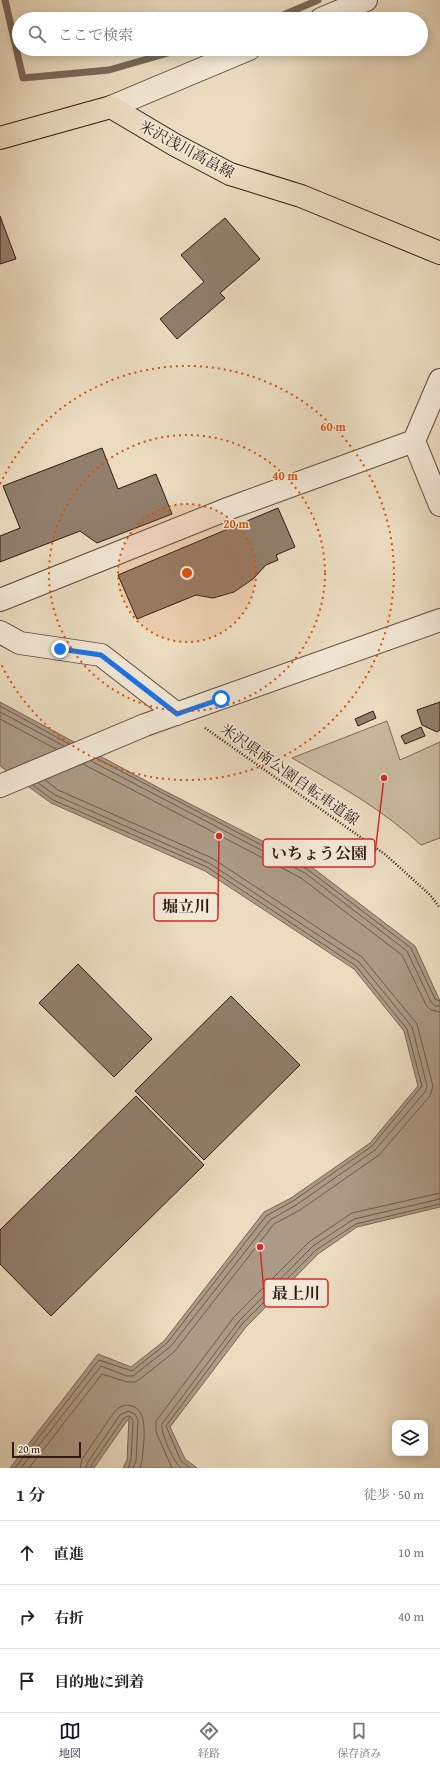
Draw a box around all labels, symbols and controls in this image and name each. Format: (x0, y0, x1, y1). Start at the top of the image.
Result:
search box (12, 12, 428, 56)
icon: search (26, 23, 48, 45)
text: ここで検索 (58, 24, 133, 45)
street label: 米沢浅川高畠線 (136, 115, 238, 183)
text: 60 m (320, 418, 346, 435)
text: 40 m (272, 467, 298, 484)
text: 20 m (223, 515, 249, 532)
centre of rings (180, 566, 194, 580)
route end (51, 640, 69, 658)
route start (212, 690, 230, 708)
street label: 米沢県南公園自転車道線 (216, 718, 364, 830)
callout: いちょう公園 (263, 839, 375, 867)
text: いちょう公園 (271, 841, 367, 865)
callout: 堀立川 (154, 893, 218, 921)
text: 堀立川 (162, 894, 210, 918)
callout: 最上川 (264, 1279, 328, 1307)
text: 最上川 (272, 1281, 320, 1305)
map controls (392, 1420, 428, 1456)
button: layers (392, 1420, 428, 1456)
scale bar (12, 1440, 81, 1459)
text: 20 m (18, 1441, 40, 1457)
text: 1 分 (16, 1482, 46, 1507)
text: 徒歩 · 50 m (364, 1485, 424, 1504)
icon: ahead (16, 1542, 38, 1564)
text: 直進 (54, 1543, 84, 1564)
text: 10 m (398, 1543, 424, 1562)
icon: right (16, 1606, 38, 1628)
text: 右折 (54, 1607, 84, 1628)
text: 40 m (398, 1607, 424, 1626)
icon: arrive (16, 1670, 38, 1692)
text: 目的地に到着 (54, 1671, 144, 1692)
tab: 地図 (59, 1720, 81, 1761)
tab: 経路 (198, 1720, 220, 1761)
tab: 保存済み (337, 1720, 381, 1761)

